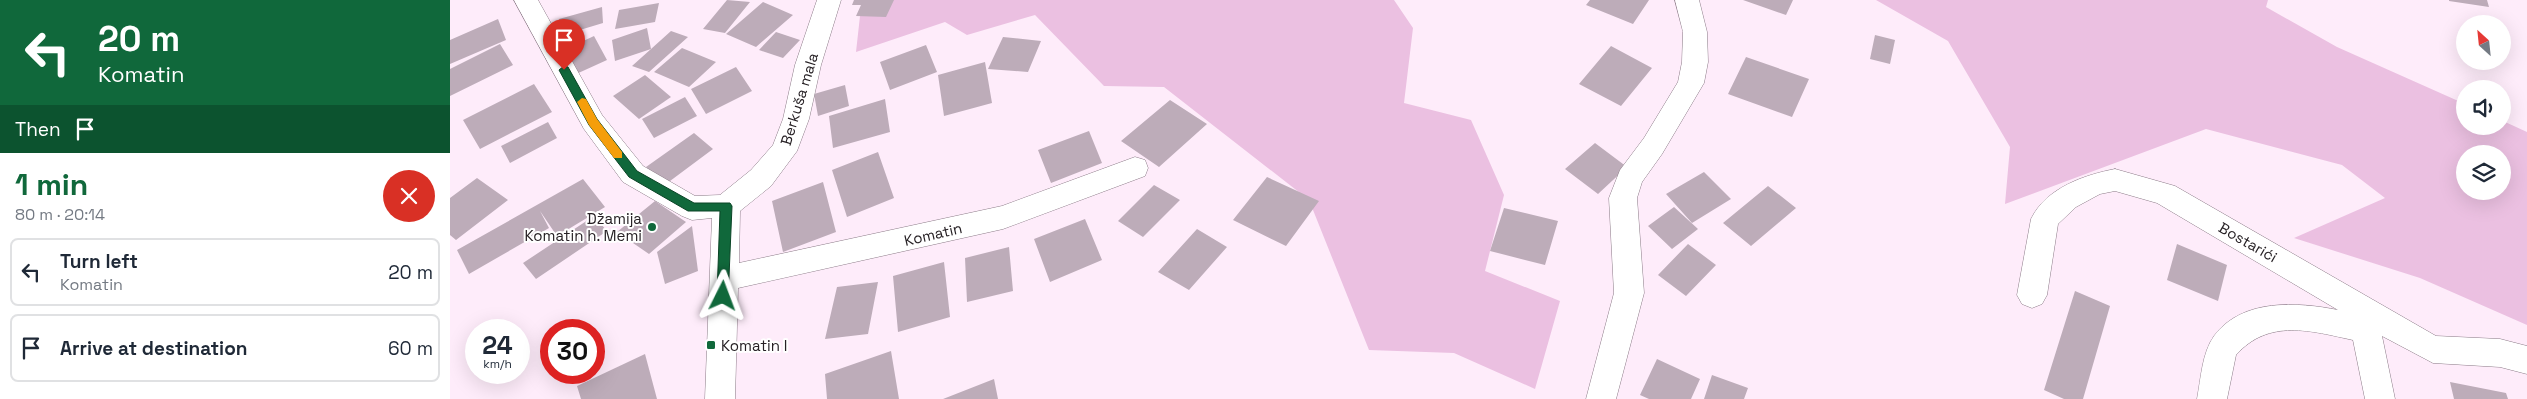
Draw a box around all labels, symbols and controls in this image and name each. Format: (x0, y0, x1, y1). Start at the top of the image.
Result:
north arrow (2456, 15, 2511, 70)
map controls (2456, 15, 2511, 200)
text: 20 m (98, 17, 180, 61)
pin (543, 19, 585, 70)
icon: left (15, 20, 80, 85)
icon: arrive (550, 26, 578, 54)
street label: Berkuša mala (776, 50, 822, 148)
text: Komatin (98, 60, 184, 88)
button: sound (2456, 80, 2511, 135)
icon: arrive (71, 115, 99, 143)
text: Then (15, 117, 61, 142)
button: layers (2456, 145, 2511, 200)
text: 1 min (15, 165, 88, 204)
button: close (383, 170, 435, 222)
text: 80 m · 20:14 (15, 204, 105, 225)
place label: Džamija Komatin h. Memi (524, 209, 642, 245)
street label: Komatin (902, 218, 964, 250)
street label: Bostarići (2215, 218, 2281, 266)
marker: Džamija Komatin h. Memi (646, 221, 658, 233)
text: Turn left (60, 249, 138, 274)
icon: left (17, 258, 45, 286)
text: 20 m (388, 260, 433, 285)
position arrow (696, 269, 748, 321)
text: Komatin (60, 274, 123, 295)
speed limit sign: 30 (540, 319, 605, 384)
text: 24 (482, 329, 513, 361)
icon: arrive (17, 334, 45, 362)
text: Arrive at destination (60, 336, 248, 361)
text: 60 m (388, 336, 433, 361)
place label: Komatin I (721, 336, 787, 355)
marker: Komatin I (705, 339, 717, 351)
text: km/h (483, 356, 512, 372)

